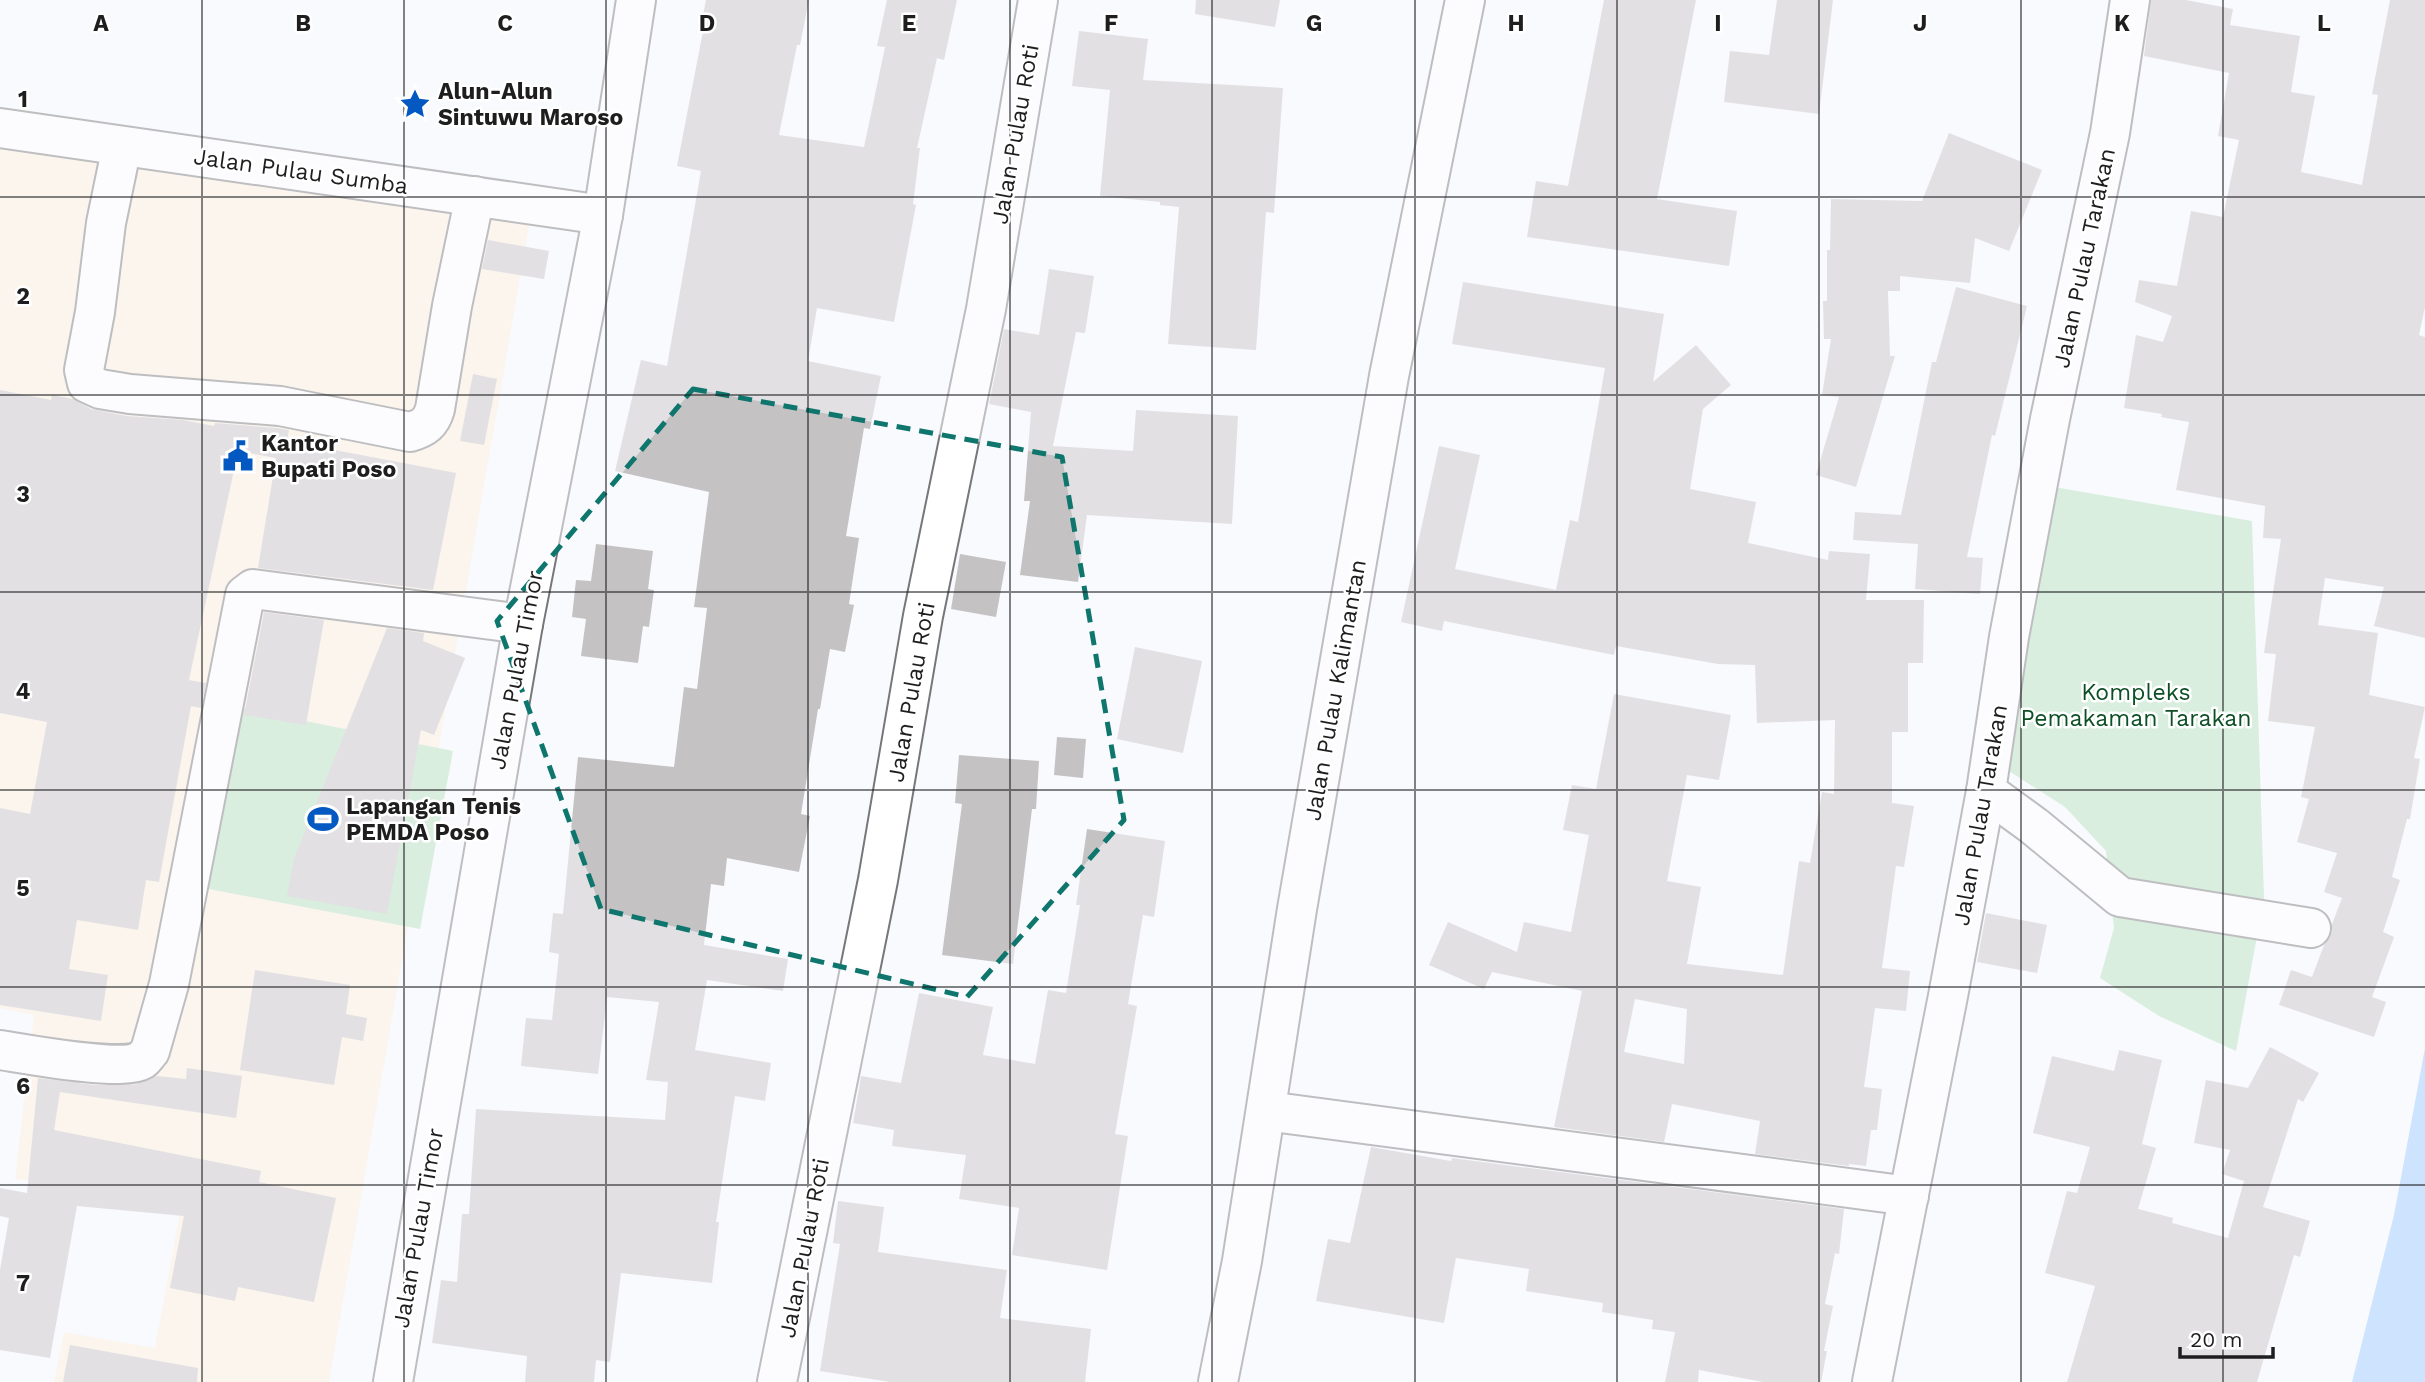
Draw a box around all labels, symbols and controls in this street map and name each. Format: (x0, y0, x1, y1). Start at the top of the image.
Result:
text: A (93, 10, 109, 37)
text: B (295, 10, 311, 37)
text: C (497, 10, 513, 37)
text: D (699, 10, 715, 37)
text: E (902, 10, 916, 37)
text: F (1104, 10, 1118, 37)
text: G (1306, 10, 1322, 37)
text: H (1507, 10, 1525, 37)
text: I (1714, 10, 1722, 37)
text: J (1913, 10, 1927, 37)
text: K (2114, 10, 2130, 37)
text: L (2317, 10, 2331, 37)
street label: Jalan Pulau Roti (986, 42, 1045, 226)
place label: Alun-Alun Sintuwu Maroso (438, 78, 623, 131)
text: 1 (18, 86, 28, 113)
place icon: Alun-Alun Sintuwu Maroso (398, 87, 432, 121)
street label: Jalan Pulau Sumba (192, 143, 410, 200)
street label: Jalan Pulau Tarakan (2048, 146, 2121, 371)
text: 2 (16, 283, 30, 310)
place label: Kantor Bupati Poso (261, 430, 396, 483)
public building icon: Kantor Bupati Poso (221, 439, 255, 473)
text: 3 (16, 481, 30, 508)
street label: Jalan Pulau Kalimantan (1299, 557, 1372, 823)
street label: Jalan Pulau Timor (484, 568, 549, 772)
street label: Jalan Pulau Roti (882, 600, 941, 784)
text: 4 (16, 678, 31, 705)
park label: Kompleks Pemakaman Tarakan (2021, 679, 2252, 732)
street label: Jalan Pulau Tarakan (1948, 702, 2013, 928)
place label: Lapangan Tenis PEMDA Poso (346, 793, 521, 846)
sports icon: Lapangan Tenis PEMDA Poso (306, 802, 340, 836)
text: 5 (16, 875, 30, 902)
text: 6 (16, 1073, 30, 1100)
street label: Jalan Pulau Timor (388, 1126, 449, 1330)
street label: Jalan Pulau Roti (774, 1156, 835, 1340)
text: 7 (16, 1270, 30, 1297)
scale bar (2180, 1316, 2273, 1360)
text: 20 m (2190, 1327, 2242, 1352)

